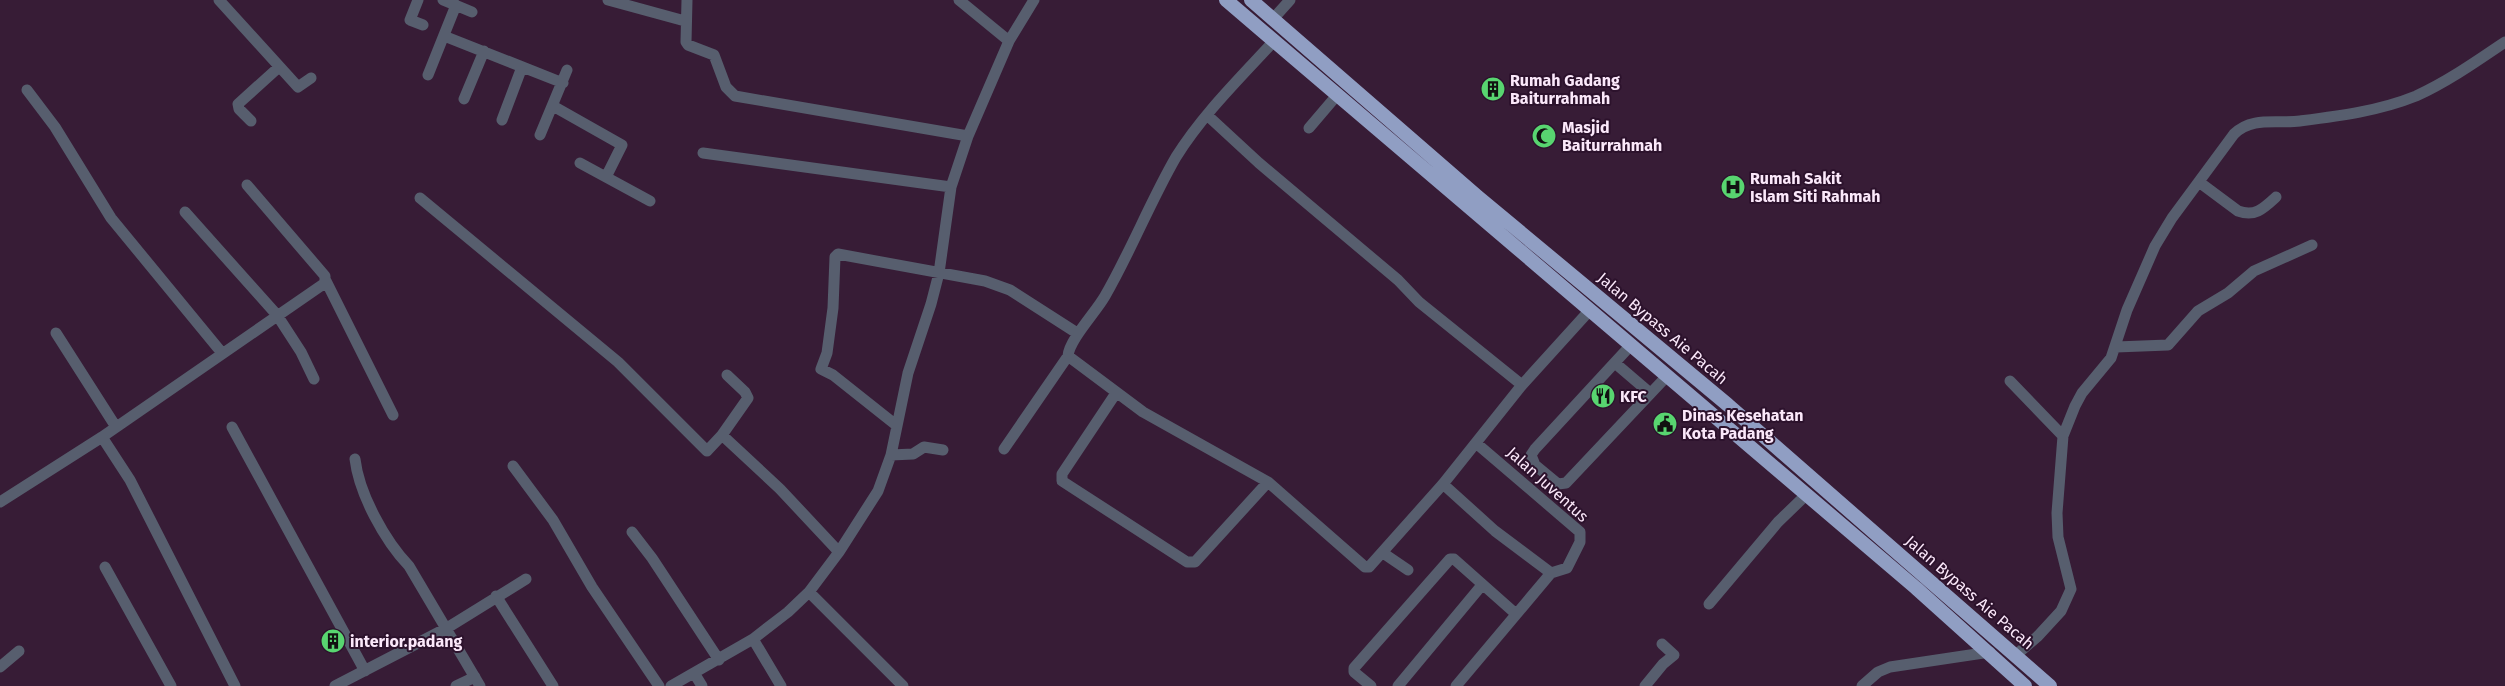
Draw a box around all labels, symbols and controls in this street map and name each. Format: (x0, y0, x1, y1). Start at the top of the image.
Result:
place label: Rumah Gadang Baiturrahmah (1510, 71, 1620, 108)
building icon: Rumah Gadang Baiturrahmah (1480, 76, 1506, 102)
place label: Masjid Baiturrahmah (1562, 118, 1662, 155)
mosque icon: Masjid Baiturrahmah (1531, 123, 1557, 149)
place label: Rumah Sakit Islam Siti Rahmah (1750, 169, 1881, 206)
hospital icon: Rumah Sakit Islam Siti Rahmah (1720, 174, 1746, 200)
street label: Jalan Bypass Aie Pacah (1594, 268, 1732, 388)
restaurant icon: KFC (1590, 383, 1616, 409)
place label: KFC (1620, 387, 1648, 406)
place label: Dinas Kesehatan Kota Padang (1682, 406, 1804, 443)
public building icon: Dinas Kesehatan Kota Padang (1652, 411, 1678, 437)
street label: Jalan Juventus (1503, 443, 1592, 526)
street label: Jalan Bypass Aie Pacah (1901, 531, 2038, 653)
building icon: interior.padang (320, 628, 346, 654)
place label: interior.padang (350, 632, 462, 651)

